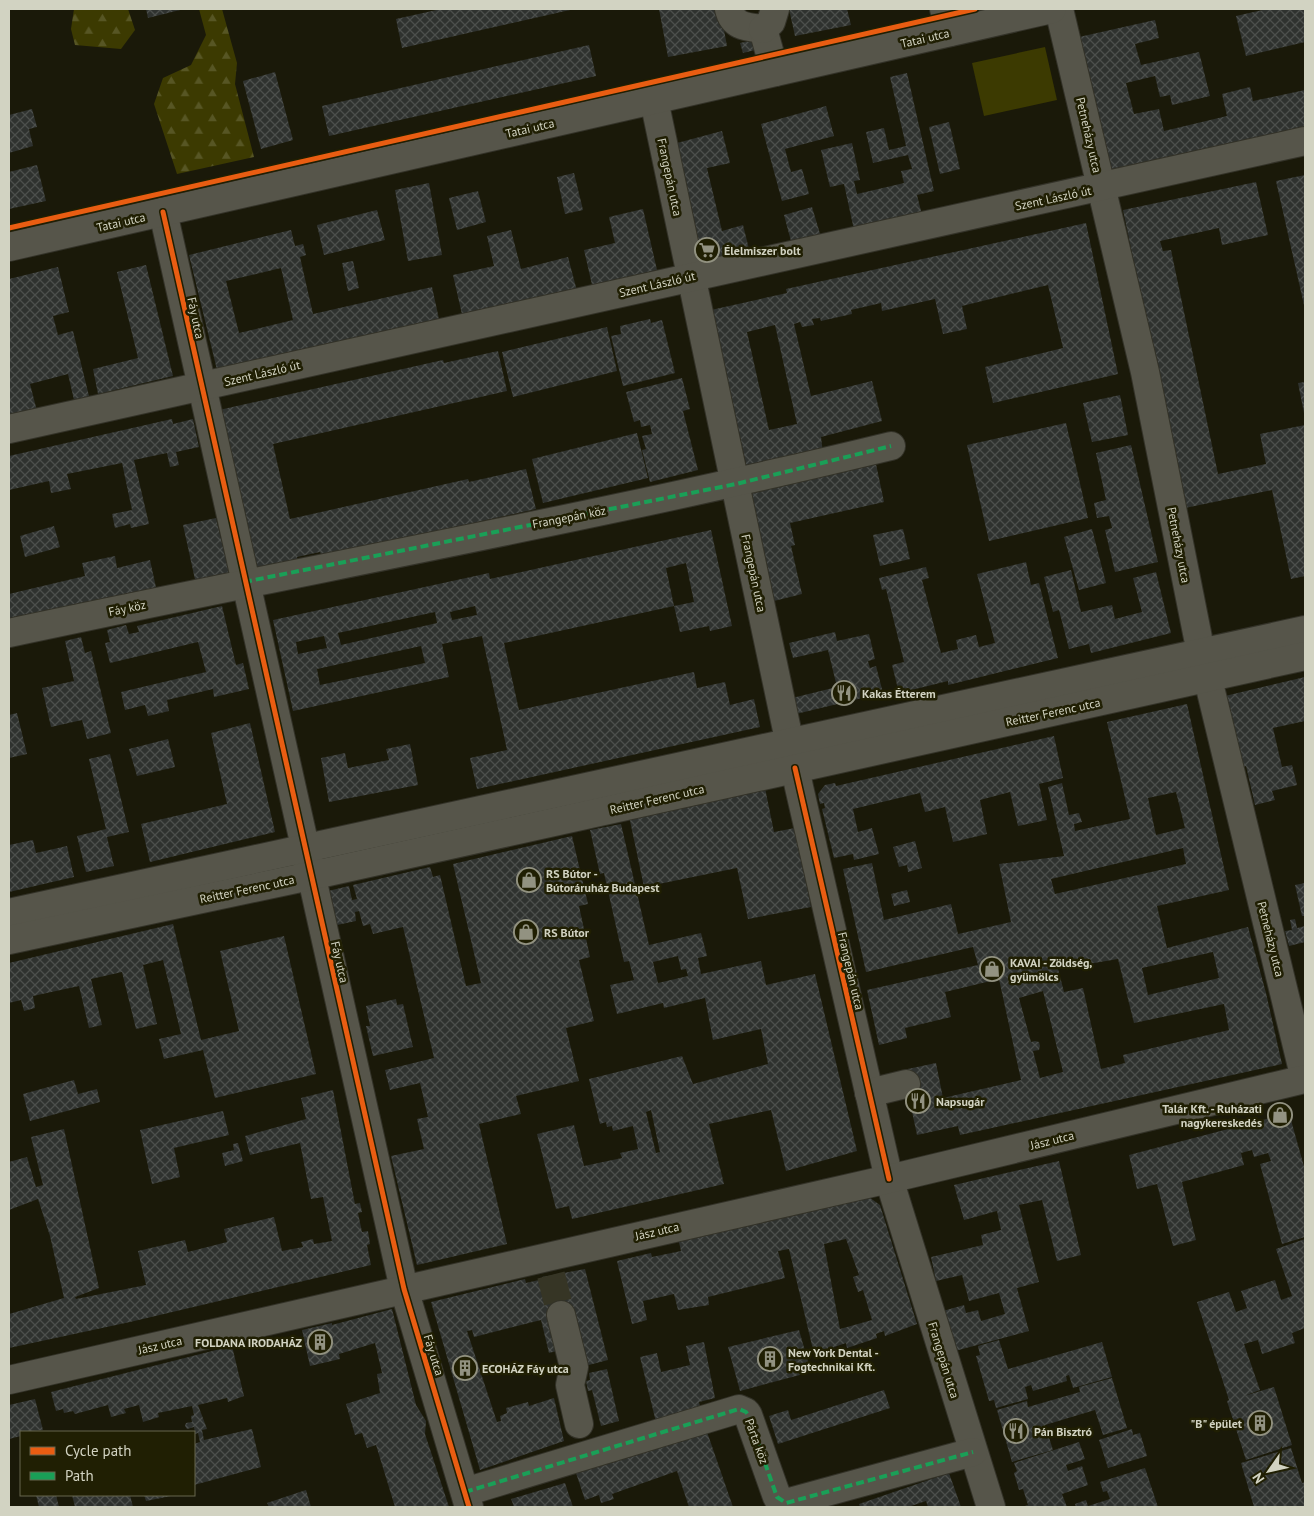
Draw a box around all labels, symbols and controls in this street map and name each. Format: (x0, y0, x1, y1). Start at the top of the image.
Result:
street label: Tatai utca (899, 25, 951, 51)
street label: Petneházy utca (1073, 96, 1105, 174)
street label: Tatai utca (504, 115, 556, 141)
street label: Frangepán utca (654, 137, 686, 217)
street label: Szent László út (1013, 183, 1093, 213)
street label: Tatai utca (95, 209, 147, 235)
supermarket icon: Élelmiszer bolt (694, 237, 720, 263)
place label: Élelmiszer bolt (724, 243, 802, 258)
street label: Szent László út (617, 268, 697, 300)
street label: Fáy utca (184, 296, 208, 340)
street label: Szent László út (222, 357, 302, 389)
street label: Frangepán köz (531, 503, 607, 531)
street label: Petneházy utca (1164, 506, 1194, 584)
street label: Frangepán utca (738, 533, 770, 613)
street label: Fáy köz (107, 597, 147, 619)
restaurant icon: Kakas Étterem (831, 680, 857, 706)
place label: Kakas Étterem (862, 686, 936, 701)
street label: Reitter Ferenc utca (1004, 695, 1102, 729)
street label: Reitter Ferenc utca (608, 781, 706, 817)
place label: RS Bútor - Bútoráruház Budapest (546, 866, 660, 895)
shop icon: RS Bútor - Bútoráruház Budapest (516, 867, 542, 893)
street label: Reitter Ferenc utca (198, 872, 296, 906)
street label: Petneházy utca (1254, 900, 1288, 978)
shop icon: RS Bútor (513, 919, 539, 945)
place label: RS Bútor (544, 925, 590, 940)
street label: Frangepán utca (835, 931, 867, 1011)
street label: Fáy utca (328, 940, 352, 984)
place label: KAVAI - Zöldség, gyümölcs (1010, 955, 1092, 984)
shop icon: KAVAI - Zöldség, gyümölcs (979, 956, 1005, 982)
restaurant icon: Napsugár (905, 1088, 931, 1114)
place label: Napsugár (936, 1094, 985, 1109)
place label: Talár Kft. - Ruházati nagykereskedés (1162, 1101, 1262, 1130)
shop icon: Talár Kft. - Ruházati nagykereskedés (1267, 1102, 1293, 1128)
street label: Jász utca (1028, 1127, 1075, 1153)
street label: Jász utca (633, 1219, 680, 1244)
street label: Frangepán utca (925, 1320, 963, 1400)
building icon: FOLDANA IRODAHÁZ (307, 1329, 333, 1355)
street label: Jász utca (136, 1333, 183, 1358)
street label: Fáy utca (421, 1333, 447, 1377)
place label: FOLDANA IRODAHÁZ (195, 1335, 303, 1350)
place label: New York Dental - Fogtechnikai Kft. (788, 1345, 879, 1374)
building icon: New York Dental - Fogtechnikai Kft. (757, 1346, 783, 1372)
building icon: ECOHÁZ Fáy utca (452, 1355, 478, 1381)
place label: ECOHÁZ Fáy utca (482, 1361, 569, 1376)
building icon: "B" épület (1247, 1410, 1273, 1436)
street label: Párta köz (742, 1416, 772, 1466)
place label: "B" épület (1190, 1416, 1243, 1431)
restaurant icon: Pán Bisztró (1003, 1418, 1029, 1444)
place label: Pán Bisztró (1034, 1424, 1092, 1439)
legend (20, 1431, 195, 1496)
text: Cycle path (65, 1441, 131, 1460)
north arrow (1244, 1446, 1294, 1496)
text: Path (65, 1466, 94, 1485)
text: N (1248, 1469, 1268, 1487)

